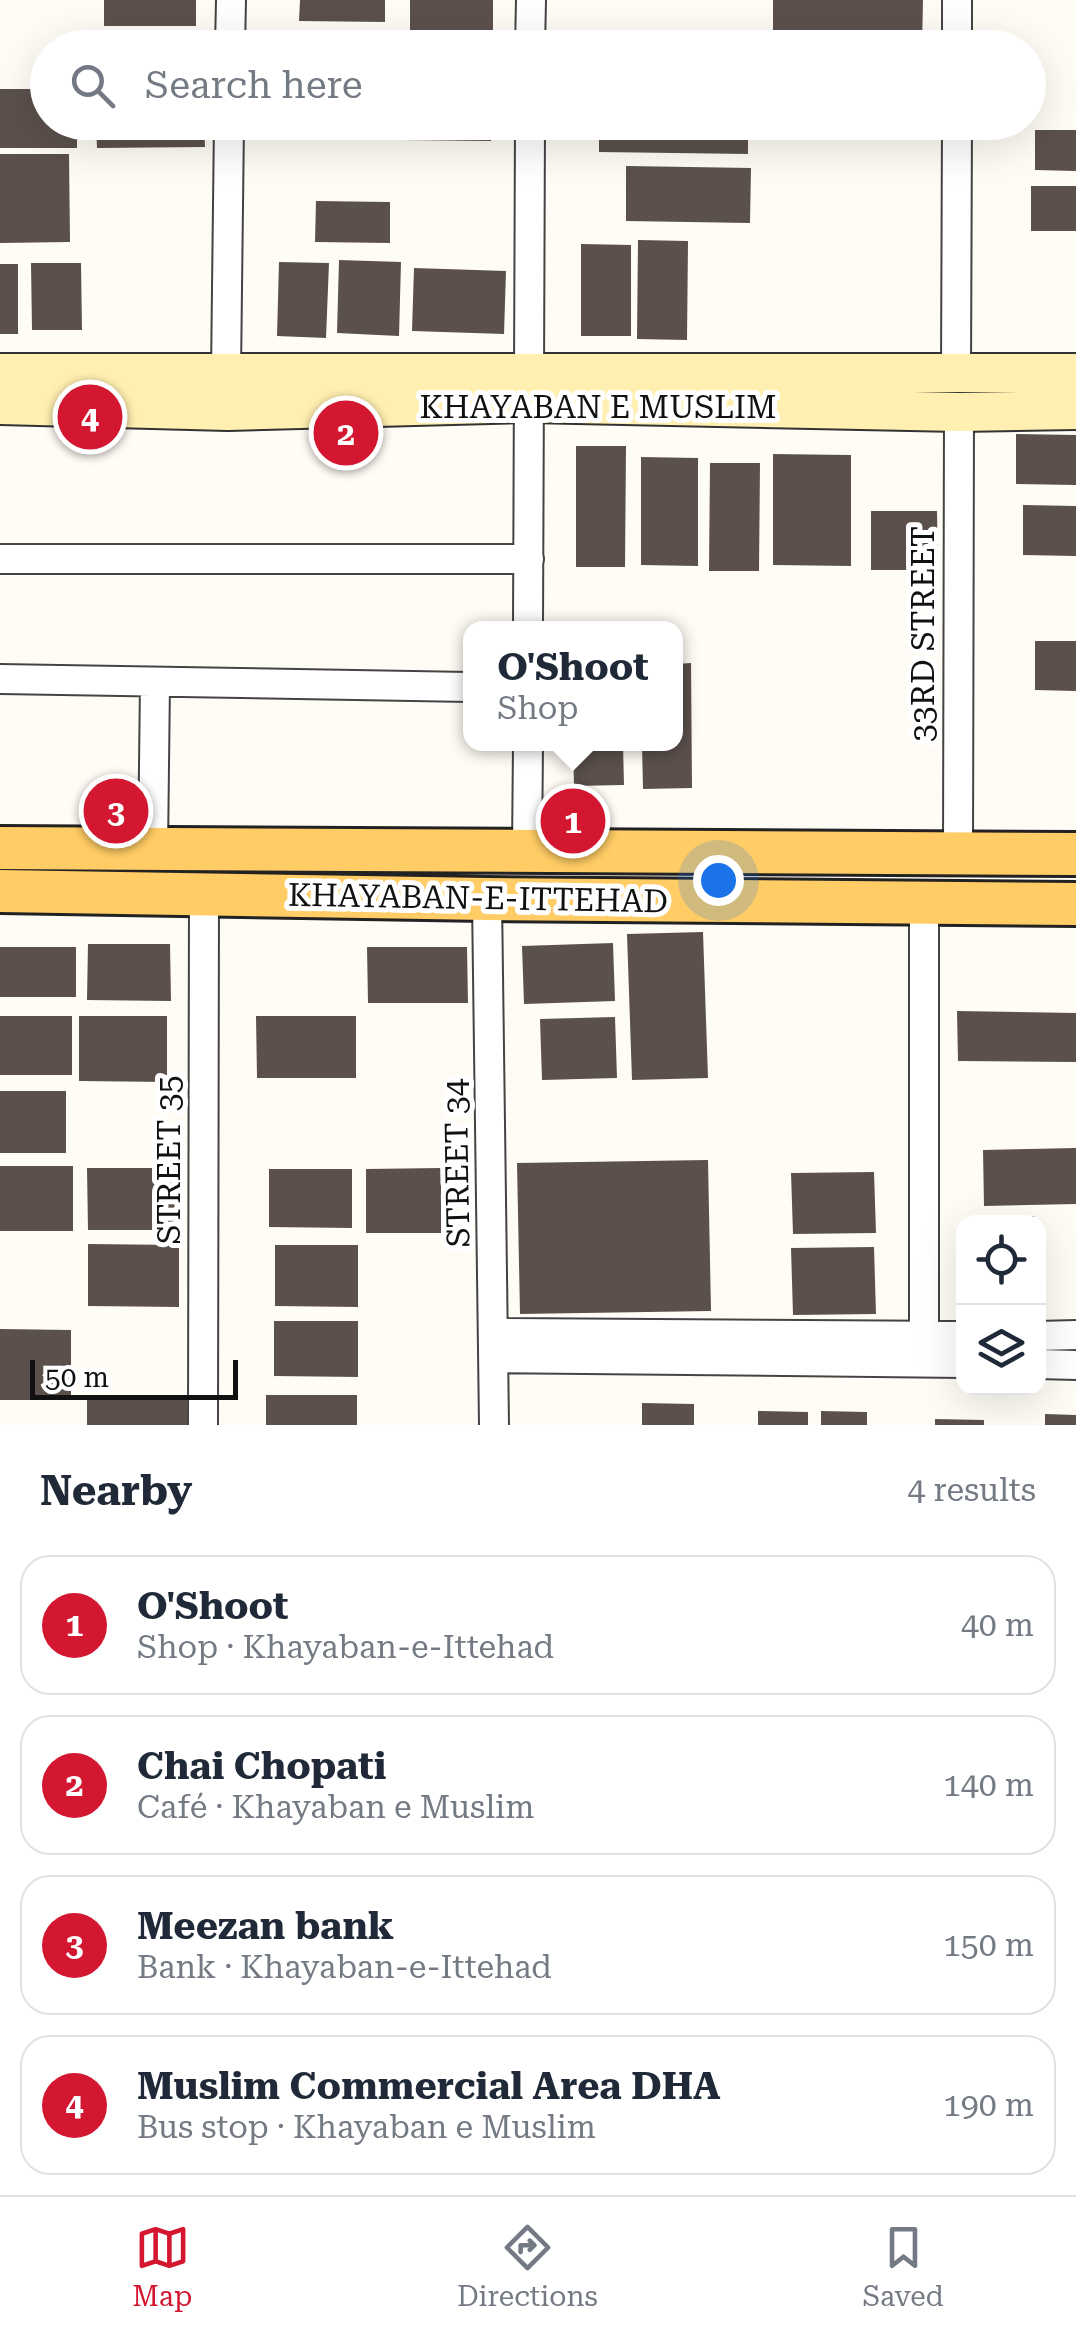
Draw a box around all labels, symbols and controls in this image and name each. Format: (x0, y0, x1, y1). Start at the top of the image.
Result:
search box (30, 30, 1046, 140)
icon: search (65, 58, 120, 113)
text: Search here (145, 63, 363, 107)
pin: 4 (58, 380, 122, 454)
street label: KHAYABAN E MUSLIM (419, 388, 777, 426)
pin: 2 (314, 396, 378, 470)
street label: 33RD STREET (904, 526, 942, 742)
popup (463, 621, 683, 751)
text: O'Shoot (497, 645, 649, 689)
text: Shop (497, 689, 578, 727)
pin: 3 (84, 774, 148, 848)
pin: 1 (540, 784, 606, 858)
your location (693, 855, 744, 906)
street label: KHAYABAN-E-ITTEHAD (288, 876, 668, 920)
street label: STREET 35 (150, 1075, 188, 1245)
street label: STREET 34 (437, 1078, 477, 1248)
map controls (956, 1215, 1046, 1395)
button: locate (956, 1215, 1046, 1305)
button: layers (956, 1305, 1046, 1395)
scale bar (30, 1355, 238, 1400)
text: 50 m (45, 1361, 109, 1394)
text: Nearby (40, 1466, 192, 1515)
text: 4 results (908, 1471, 1036, 1509)
text: O'Shoot (137, 1584, 289, 1628)
text: 1 (66, 1606, 83, 1644)
text: 40 m (961, 1606, 1034, 1644)
text: Shop · Khayaban-e-Ittehad (137, 1628, 554, 1666)
text: Chai Chopati (137, 1744, 386, 1788)
text: 2 (66, 1766, 83, 1804)
text: 140 m (943, 1766, 1034, 1804)
text: Café · Khayaban e Muslim (137, 1788, 534, 1826)
text: Meezan bank (137, 1904, 394, 1948)
text: 3 (66, 1926, 83, 1964)
text: 150 m (943, 1926, 1034, 1964)
text: Bank · Khayaban-e-Ittehad (137, 1948, 552, 1986)
text: Muslim Commercial Area DHA (137, 2064, 721, 2108)
text: 4 (66, 2086, 83, 2124)
text: 190 m (943, 2086, 1034, 2124)
text: Bus stop · Khayaban e Muslim (137, 2108, 596, 2146)
tab: Map (132, 2220, 192, 2313)
tab: Directions (457, 2220, 598, 2313)
tab: Saved (862, 2220, 944, 2313)

